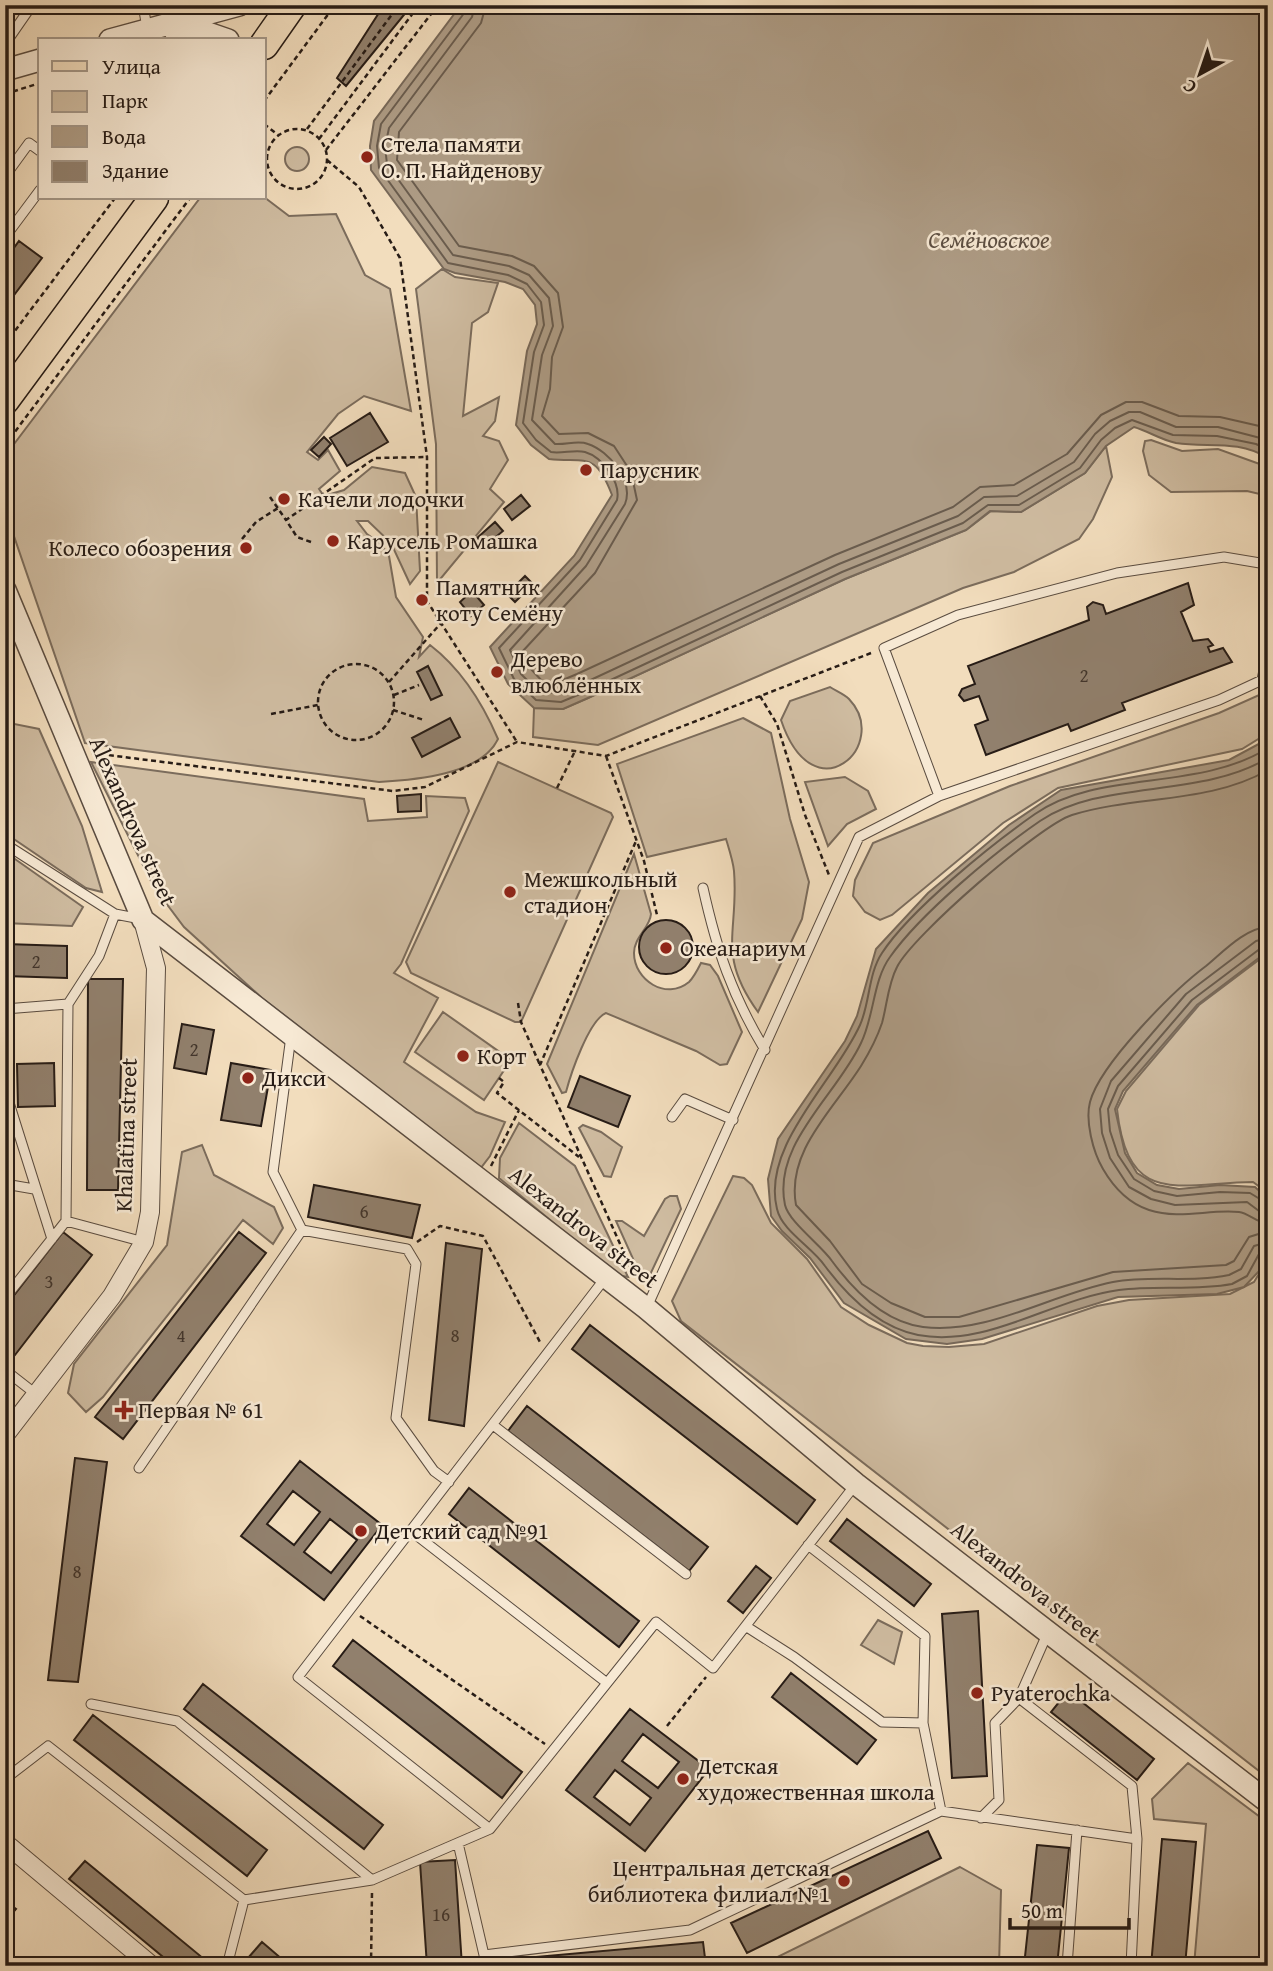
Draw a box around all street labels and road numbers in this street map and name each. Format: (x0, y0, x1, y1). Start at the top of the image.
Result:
street label: Alexandrova street (81, 731, 186, 911)
street label: Khalatina street (106, 1057, 145, 1213)
street label: Alexandrova street (502, 1158, 666, 1296)
street label: Alexandrova street (944, 1513, 1108, 1651)

